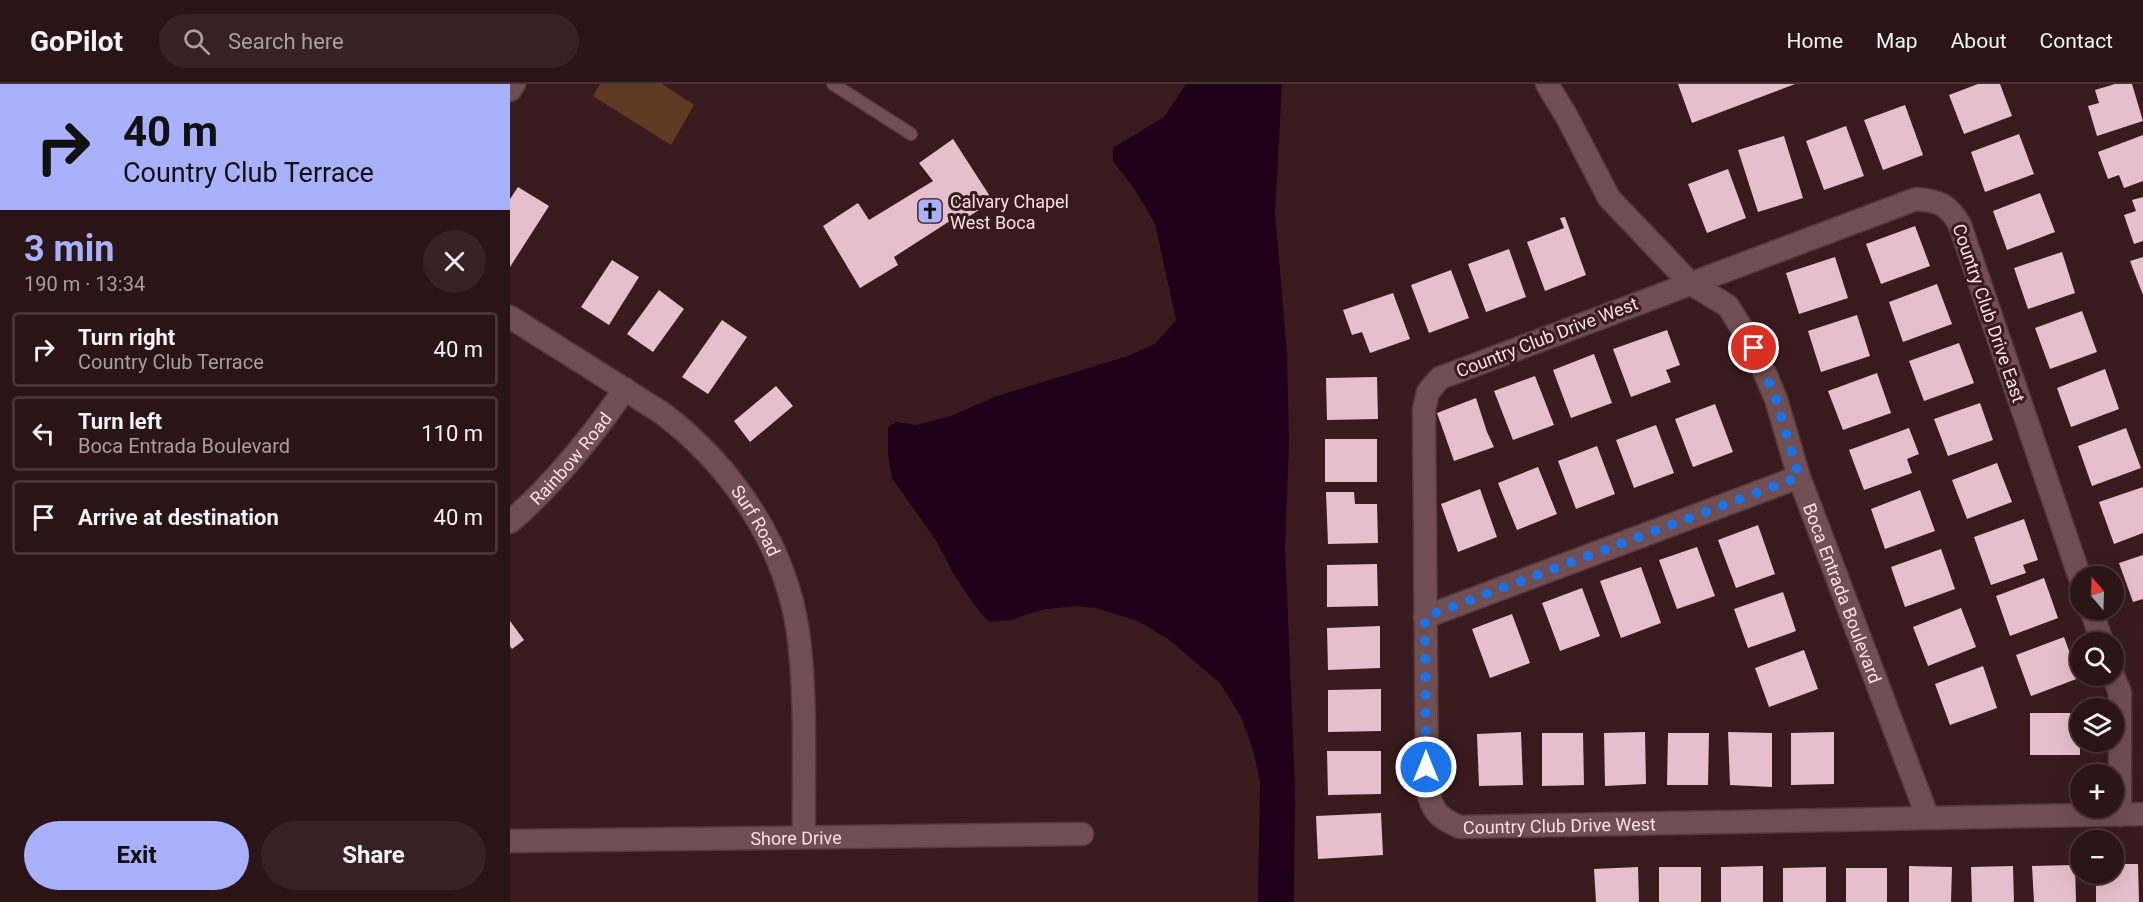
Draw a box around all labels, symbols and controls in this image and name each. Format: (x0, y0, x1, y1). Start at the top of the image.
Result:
search box (159, 14, 579, 68)
text: GoPilot (30, 25, 123, 58)
icon: search (180, 25, 213, 58)
text: Search here (228, 29, 344, 54)
text: Home (1787, 29, 1843, 53)
text: Map (1876, 29, 1918, 53)
text: About (1951, 29, 2007, 53)
text: Contact (2040, 29, 2113, 53)
text: 40 m (123, 107, 218, 156)
icon: right (24, 108, 102, 186)
text: Country Club Terrace (123, 157, 374, 189)
place label: Calvary Chapel West Boca (950, 191, 1069, 233)
church icon: Calvary Chapel West Boca (915, 196, 945, 226)
street label: Country Club Drive East (1949, 221, 2030, 405)
text: 3 min (24, 228, 115, 270)
button: close (423, 230, 486, 293)
text: 190 m · 13:34 (24, 272, 145, 296)
street label: Country Club Drive West (1453, 293, 1641, 381)
pin (1728, 322, 1779, 373)
text: Turn right (78, 325, 175, 350)
icon: arrive (1737, 331, 1770, 364)
icon: right (27, 333, 60, 366)
text: 40 m (434, 337, 483, 362)
text: Country Club Terrace (78, 350, 264, 374)
street label: Rainbow Road (525, 408, 616, 509)
text: Turn left (78, 409, 162, 434)
icon: left (27, 417, 60, 450)
text: 110 m (421, 421, 483, 446)
text: Boca Entrada Boulevard (78, 434, 290, 458)
street label: Surf Road (727, 481, 785, 559)
street label: Boca Entrada Boulevard (1799, 500, 1887, 686)
icon: arrive (27, 501, 60, 534)
text: Arrive at destination (78, 505, 279, 530)
text: 40 m (434, 505, 483, 530)
north arrow (2070, 566, 2124, 620)
map controls (2070, 566, 2124, 884)
button: search (2070, 632, 2124, 686)
button: layers (2070, 698, 2124, 752)
position arrow (1394, 735, 1458, 799)
button: + (2070, 764, 2124, 818)
street label: Country Club Drive West (1463, 813, 1656, 837)
button: Exit (24, 821, 249, 890)
button: Share (261, 821, 486, 890)
street label: Shore Drive (750, 826, 842, 849)
button: − (2070, 830, 2124, 884)

